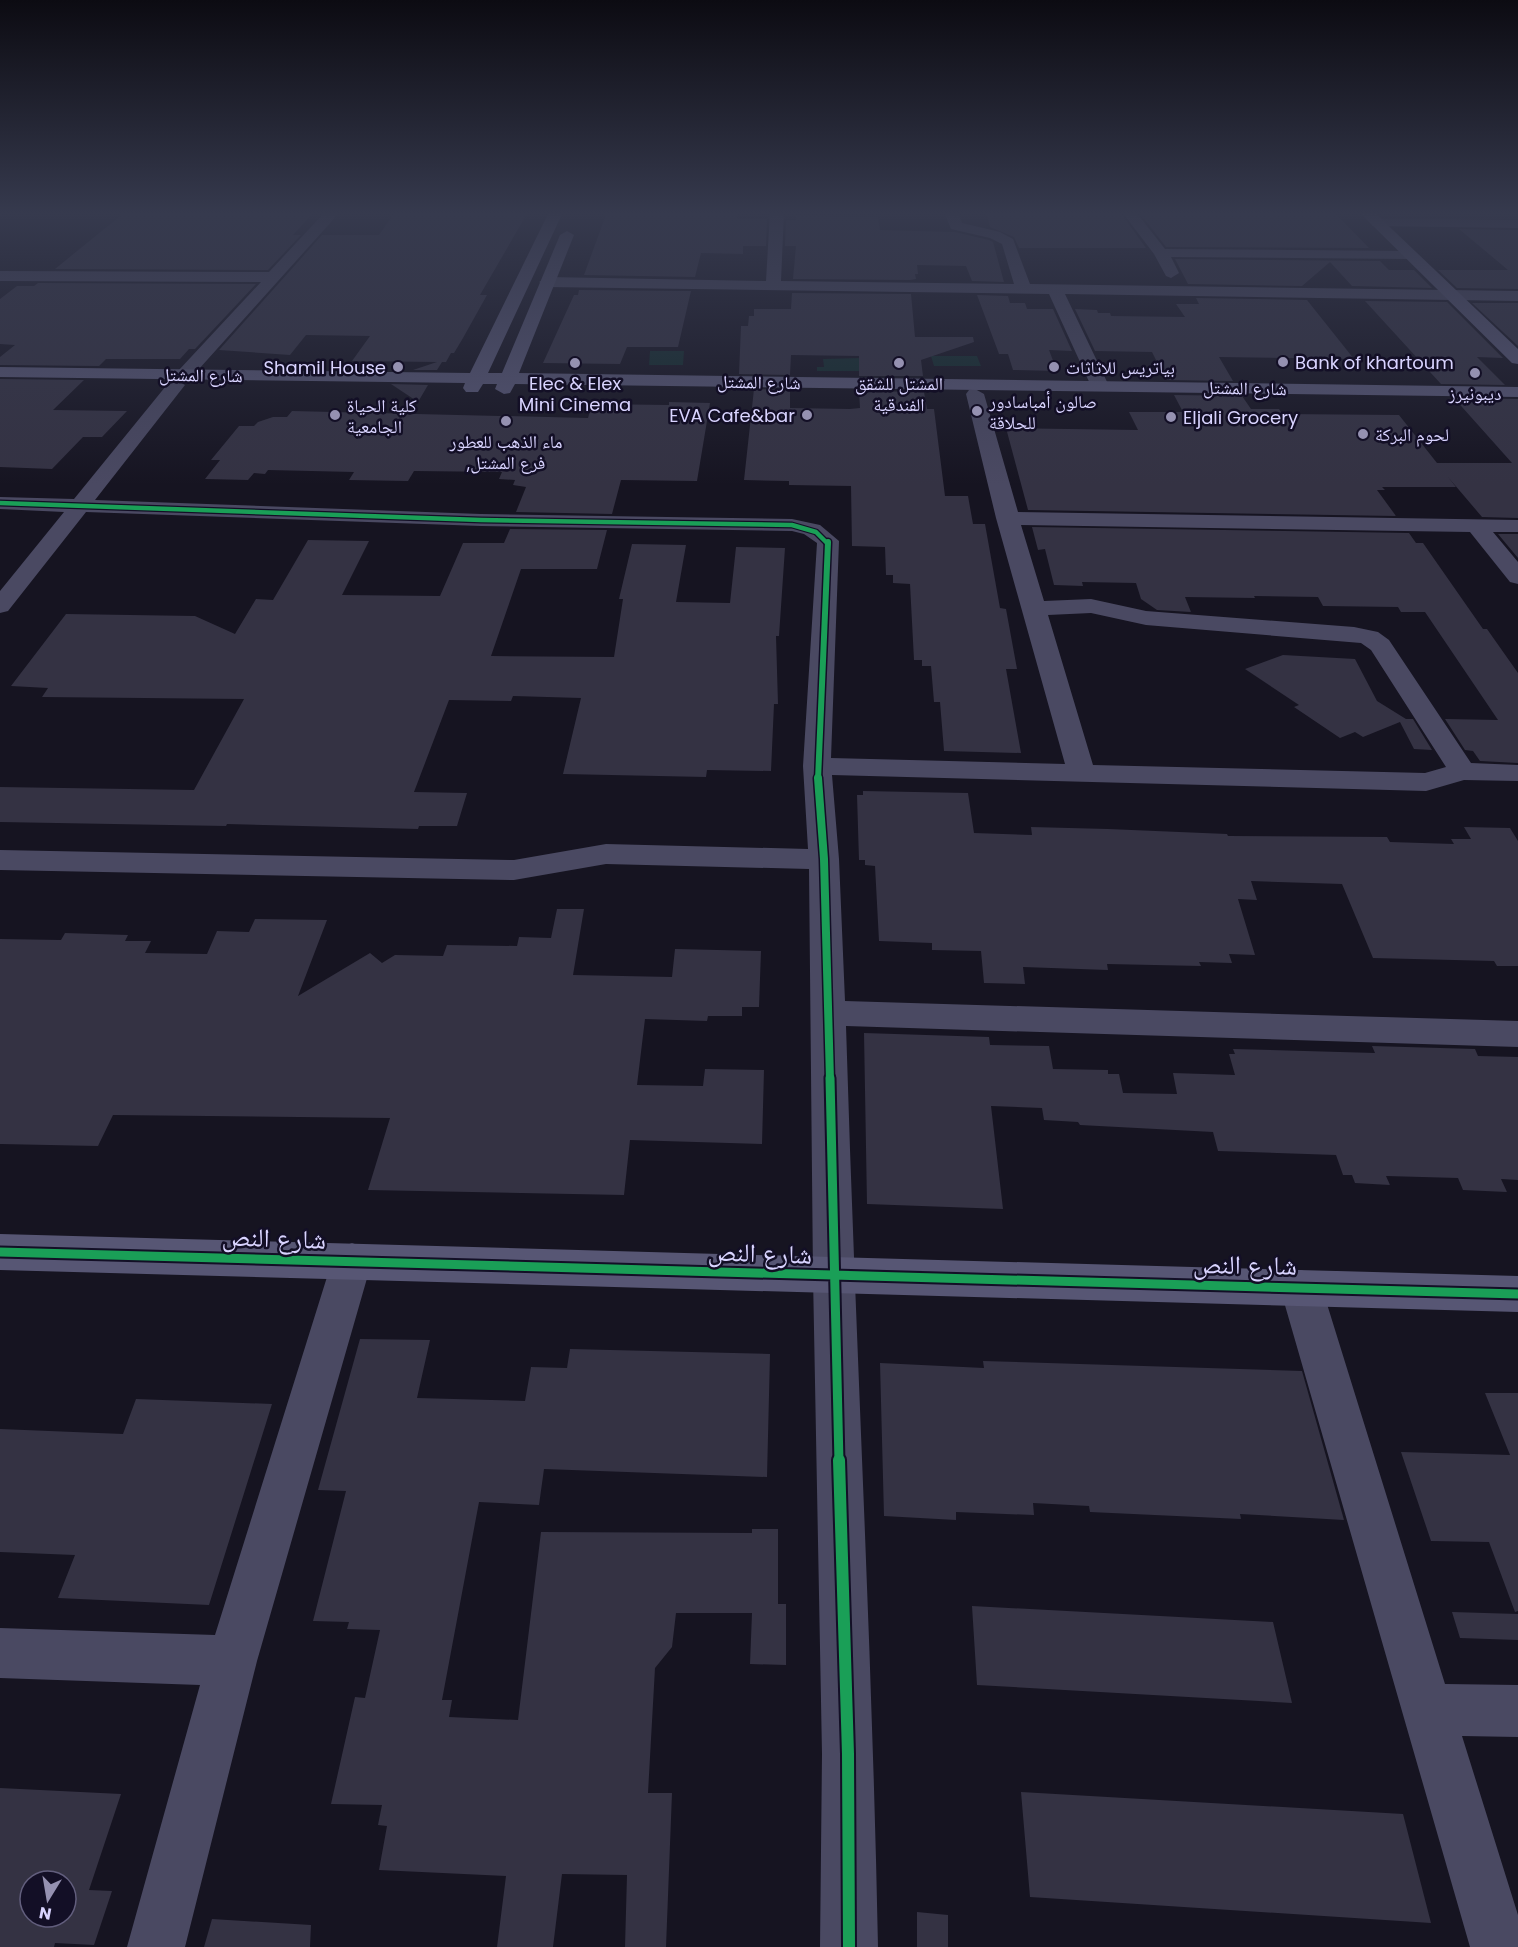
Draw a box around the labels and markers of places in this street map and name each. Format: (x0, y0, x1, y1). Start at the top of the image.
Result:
place label: Bank of khartoum (1295, 350, 1454, 375)
place label: Shamil House (263, 355, 386, 380)
place label: بياتريس للاثاثات (1066, 355, 1175, 380)
marker: Bank of khartoum (1276, 355, 1290, 369)
marker: Elec & Elex Mini Cinema (568, 356, 582, 370)
marker: المشتل للشقق الفندقية (892, 356, 906, 370)
marker: Shamil House (391, 360, 405, 374)
marker: بياتريس للاثاثات (1047, 360, 1061, 374)
marker: ديبونيرز (1468, 366, 1482, 380)
place label: Elec & Elex Mini Cinema (519, 371, 631, 417)
place label: المشتل للشقق الفندقية (855, 371, 943, 417)
place label: ديبونيرز (1448, 381, 1501, 406)
place label: صالون أمباسادور للحلاقة (988, 389, 1097, 435)
place label: كلية الحياة الجامعية (347, 393, 417, 439)
place label: EVA Cafe&bar (669, 403, 795, 428)
marker: صالون أمباسادور للحلاقة (970, 404, 984, 418)
place label: Eljali Grocery (1183, 405, 1298, 430)
marker: كلية الحياة الجامعية (328, 408, 342, 422)
marker: EVA Cafe&bar (800, 408, 814, 422)
marker: Eljali Grocery (1164, 410, 1178, 424)
marker: ماء الذهب للعطور ,فرع المشتل (499, 414, 513, 428)
place label: لحوم البركة (1375, 422, 1449, 447)
marker: لحوم البركة (1356, 427, 1370, 441)
place label: ماء الذهب للعطور ,فرع المشتل (448, 429, 563, 475)

